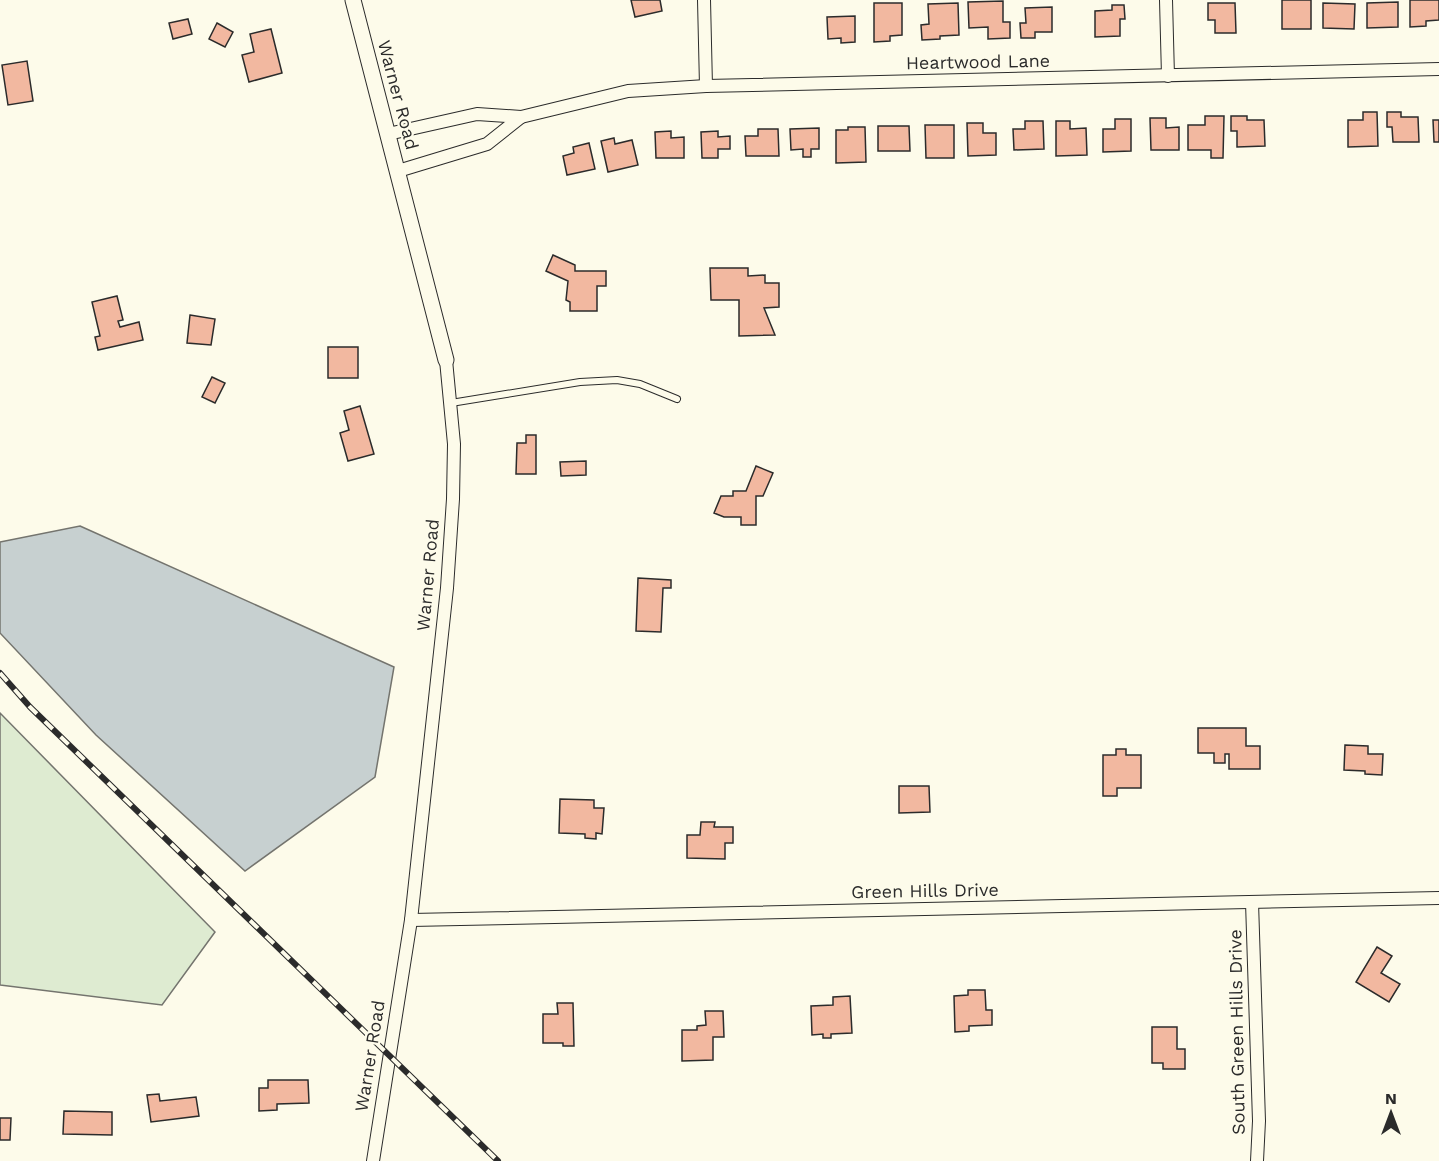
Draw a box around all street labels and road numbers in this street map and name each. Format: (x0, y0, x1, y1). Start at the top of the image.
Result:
street label: Warner Road (374, 38, 423, 152)
street label: Heartwood Lane (906, 50, 1050, 73)
street label: Warner Road (412, 518, 443, 632)
street label: Green Hills Drive (851, 879, 999, 902)
street label: South Green Hills Drive (1224, 929, 1249, 1135)
street label: Warner Road (350, 999, 389, 1113)

